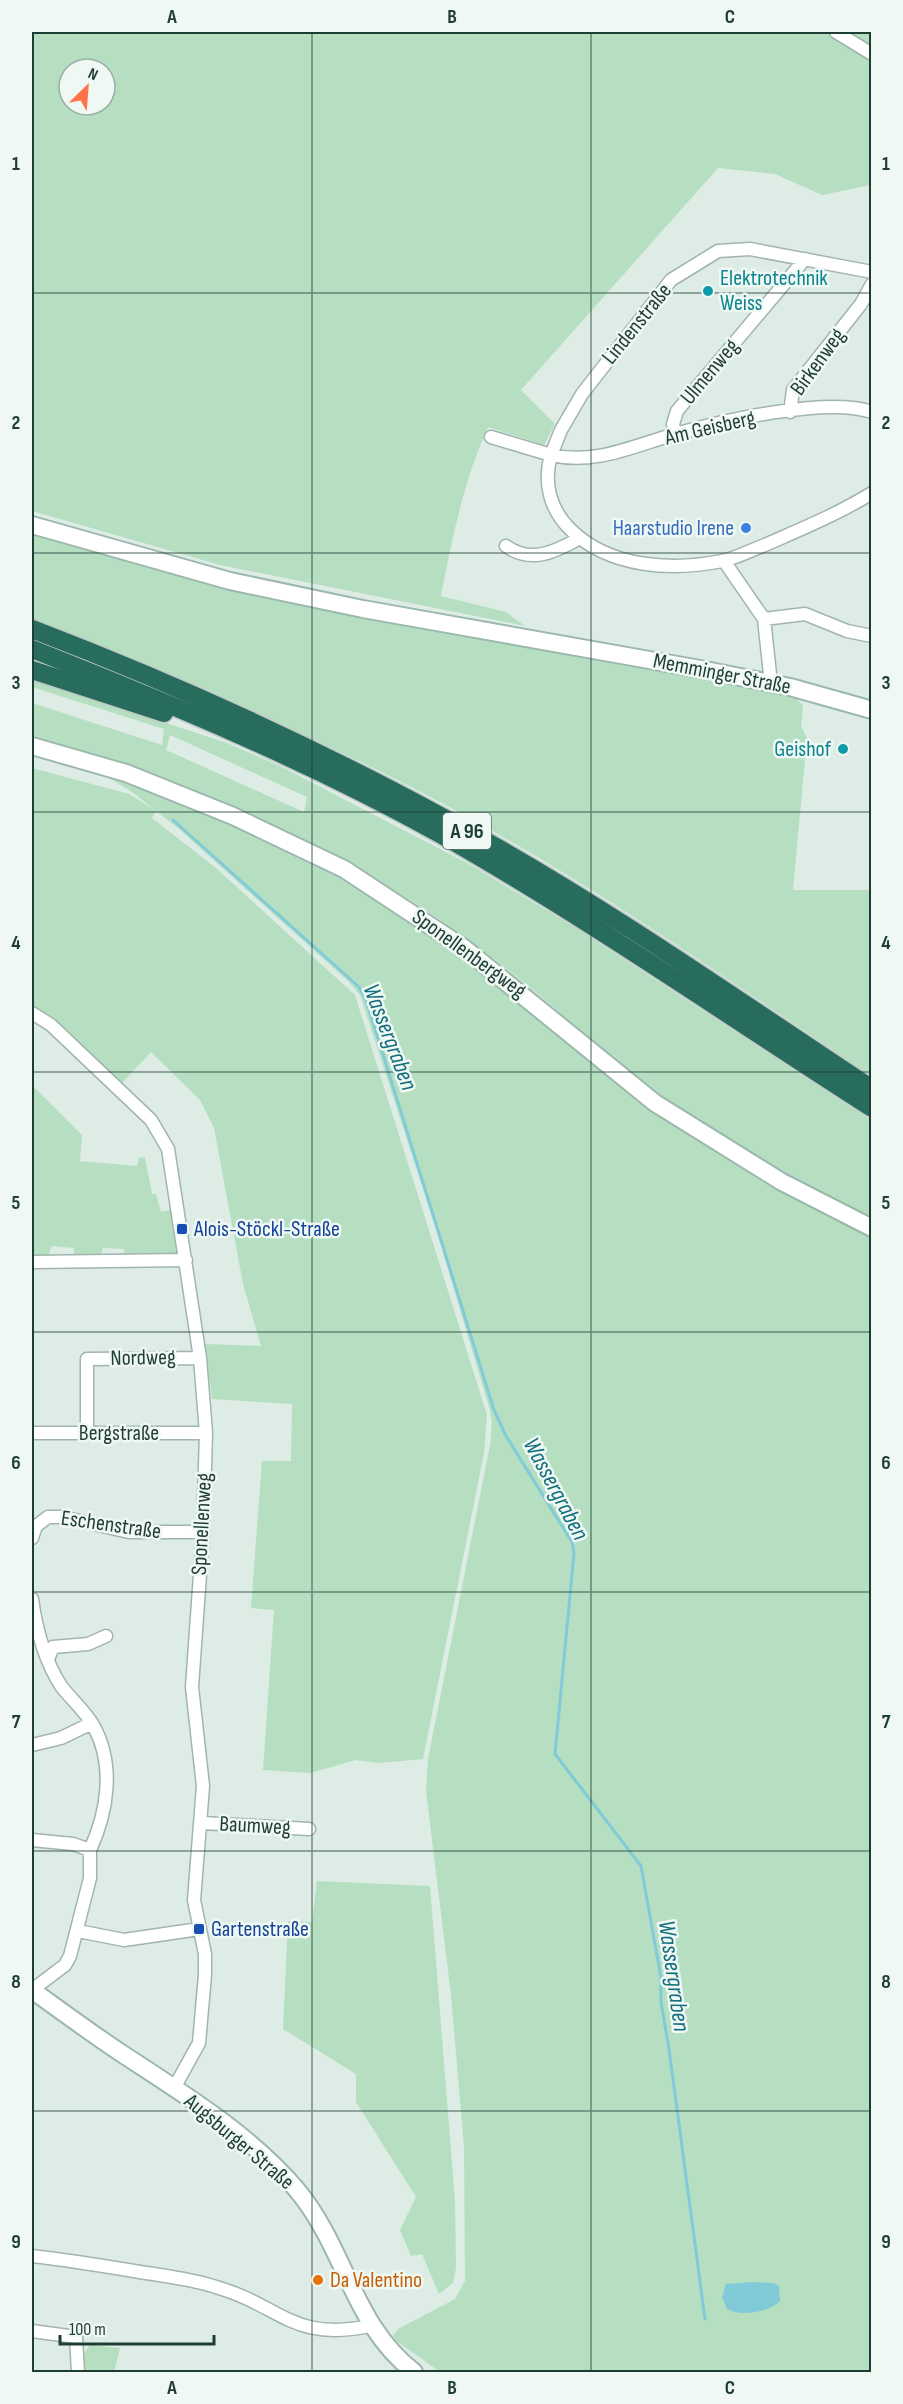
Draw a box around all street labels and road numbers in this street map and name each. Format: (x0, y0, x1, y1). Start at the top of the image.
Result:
street label: Lindenstraße (596, 278, 678, 370)
street label: Birkenweg (785, 323, 851, 401)
street label: Ulmenweg (675, 334, 745, 410)
street label: Am Geisberg (661, 404, 758, 452)
street label: Memminger Straße (651, 647, 793, 701)
road number: A 96 (443, 813, 491, 849)
street label: Sponellenbergweg (407, 904, 532, 1005)
street label: Nordweg (110, 1344, 176, 1372)
street label: Bergstraße (79, 1420, 159, 1447)
street label: Sponellenweg (186, 1472, 218, 1576)
street label: Eschenstraße (59, 1505, 163, 1545)
street label: Baumweg (219, 1811, 292, 1841)
street label: Augsburger Straße (178, 2088, 300, 2196)

